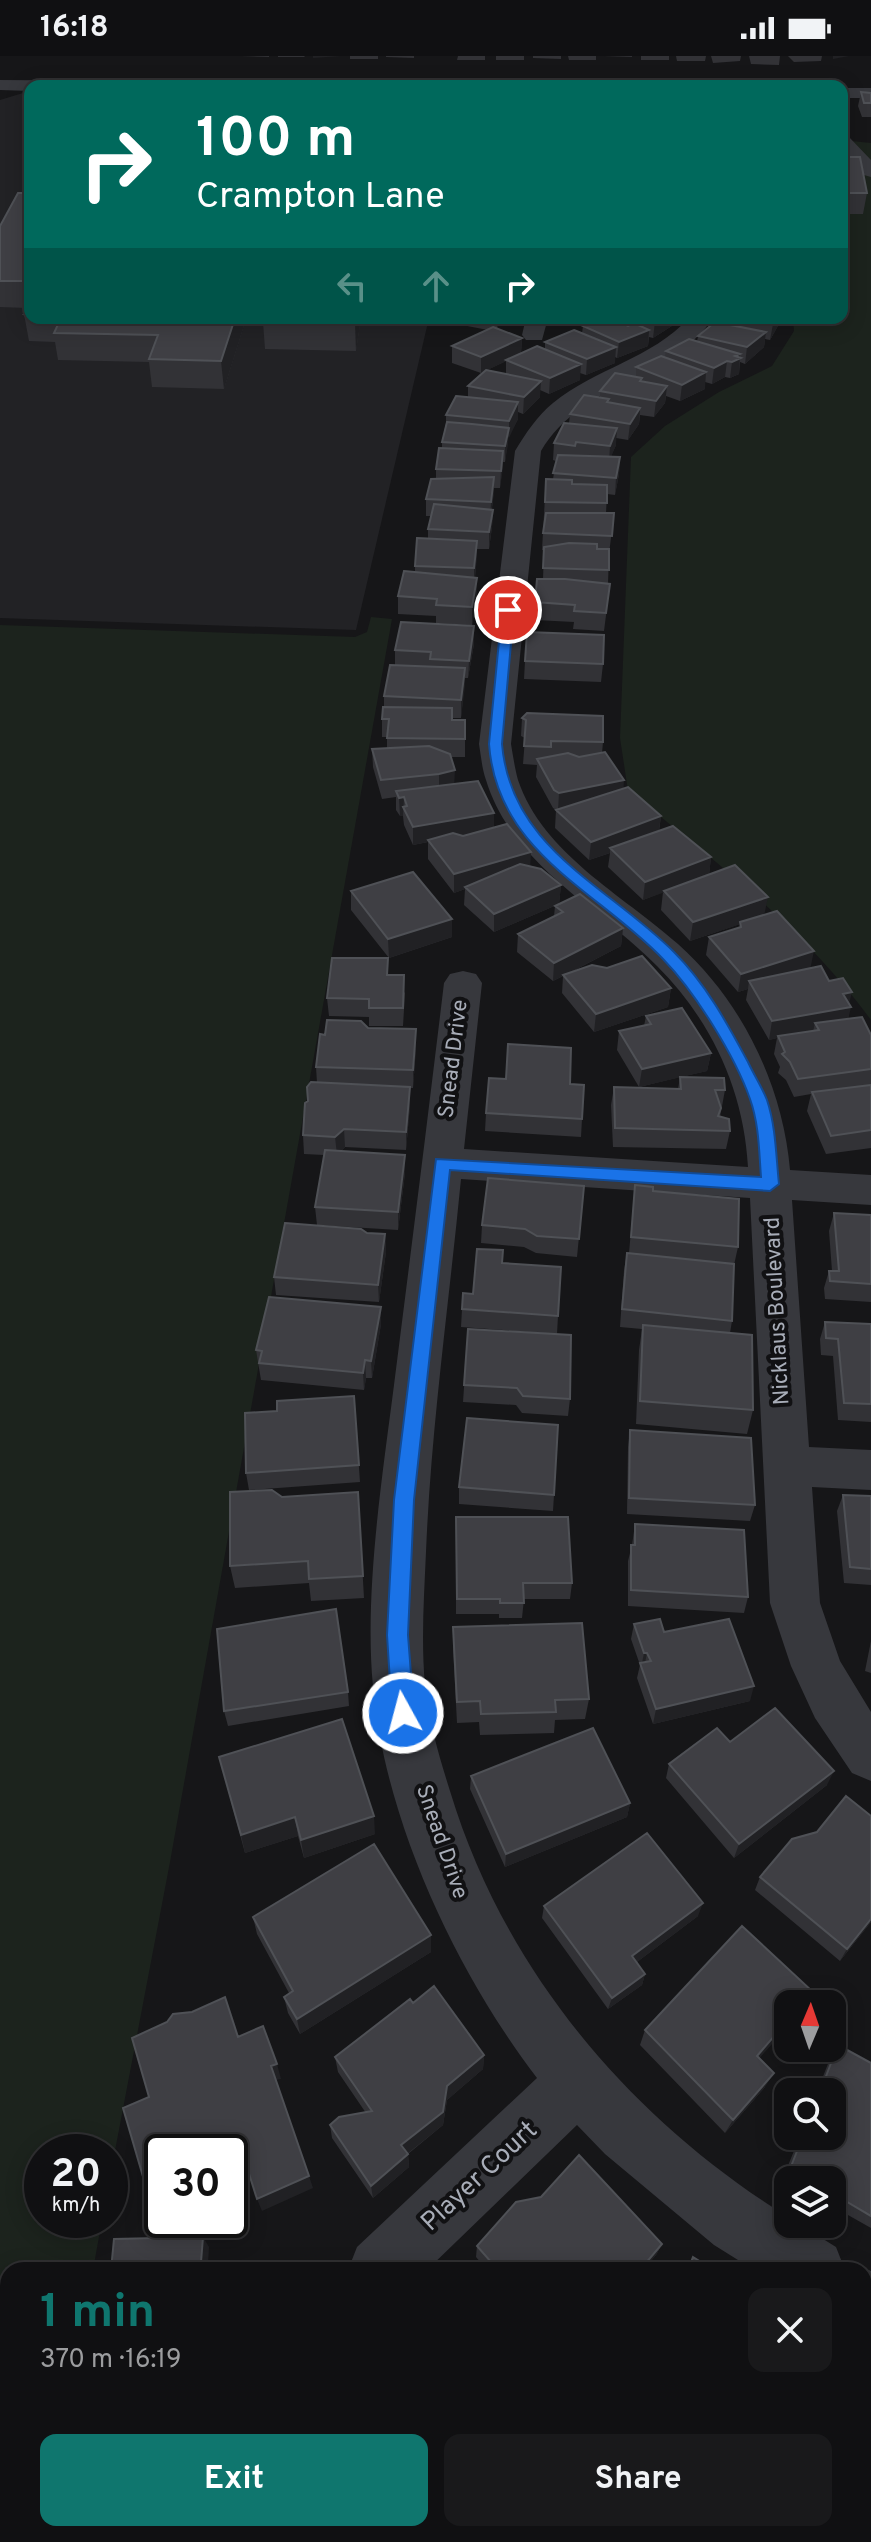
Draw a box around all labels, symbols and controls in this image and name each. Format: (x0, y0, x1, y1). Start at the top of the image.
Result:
text: 16:18 (40, 10, 109, 47)
text: 100 m (196, 106, 355, 176)
icon: right (64, 112, 168, 216)
text: Crampton Lane (196, 175, 445, 221)
icon: left (330, 264, 374, 308)
icon: ahead (414, 264, 458, 308)
icon: right (498, 264, 542, 308)
pin (474, 576, 542, 644)
icon: arrive (486, 588, 530, 632)
street label: Snead Drive (433, 998, 475, 1120)
street label: Nicklaus Boulevard (760, 1216, 796, 1406)
position arrow (361, 1671, 445, 1755)
street label: Snead Drive (409, 1781, 473, 1903)
north arrow (774, 1990, 846, 2062)
map controls (774, 1990, 846, 2238)
button: search (774, 2078, 846, 2150)
street label: Player Court (415, 2115, 545, 2239)
speed limit sign: 30 (144, 2134, 248, 2238)
text: 20 (51, 2151, 101, 2201)
button: layers (774, 2166, 846, 2238)
text: km/h (52, 2193, 100, 2219)
text: 1 min (40, 2284, 155, 2344)
button: close (748, 2288, 832, 2372)
text: 370 m · 16:19 (40, 2344, 182, 2377)
button: Exit (40, 2434, 428, 2526)
button: Share (444, 2434, 832, 2526)

